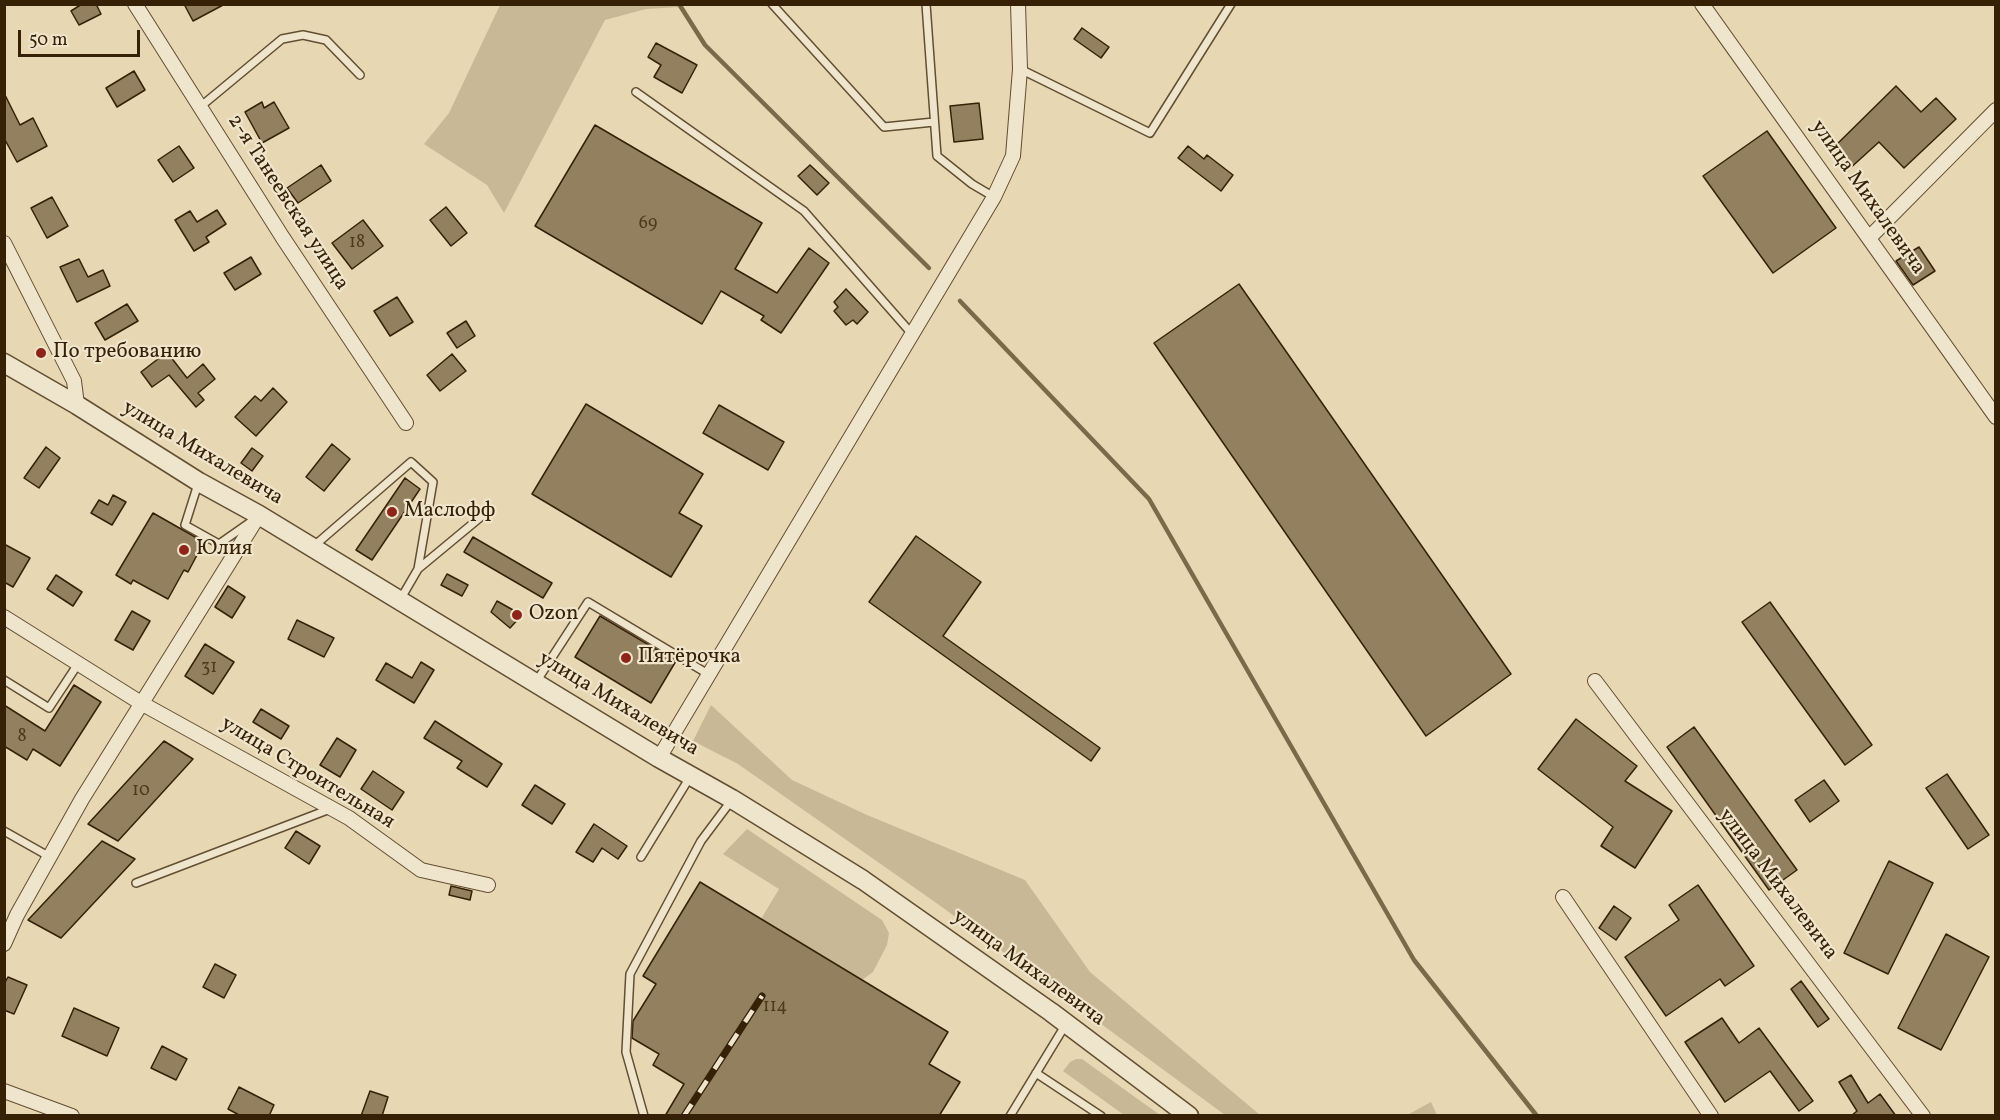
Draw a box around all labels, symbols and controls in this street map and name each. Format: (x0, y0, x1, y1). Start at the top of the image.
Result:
scale bar (21, 18, 142, 56)
text: 50 m (29, 28, 68, 53)
street label: 2-я Танеевская улица (221, 110, 353, 296)
street label: улица Михалевича (1804, 116, 1930, 280)
house number: 69 (639, 214, 657, 236)
house number: 18 (349, 233, 365, 255)
place label: По требованию (53, 340, 201, 366)
marker: По требованию (34, 346, 48, 360)
street label: улица Михалевича (117, 396, 287, 512)
place label: Маслофф (404, 499, 495, 525)
marker: Маслофф (385, 505, 399, 519)
place label: Юлия (196, 537, 252, 563)
marker: Юлия (177, 543, 191, 557)
place label: Ozon (529, 602, 579, 628)
marker: Ozon (510, 608, 524, 622)
place label: Пятёрочка (638, 645, 741, 671)
street label: улица Михалевича (533, 647, 703, 763)
marker: Пятёрочка (619, 651, 633, 665)
house number: 31 (201, 658, 217, 680)
street label: улица Строительная (215, 712, 399, 836)
house number: 8 (17, 727, 27, 749)
house number: 10 (132, 781, 150, 803)
street label: улица Михалевича (1712, 804, 1842, 966)
street label: улица Михалевича (947, 905, 1109, 1033)
house number: 114 (763, 997, 787, 1019)

